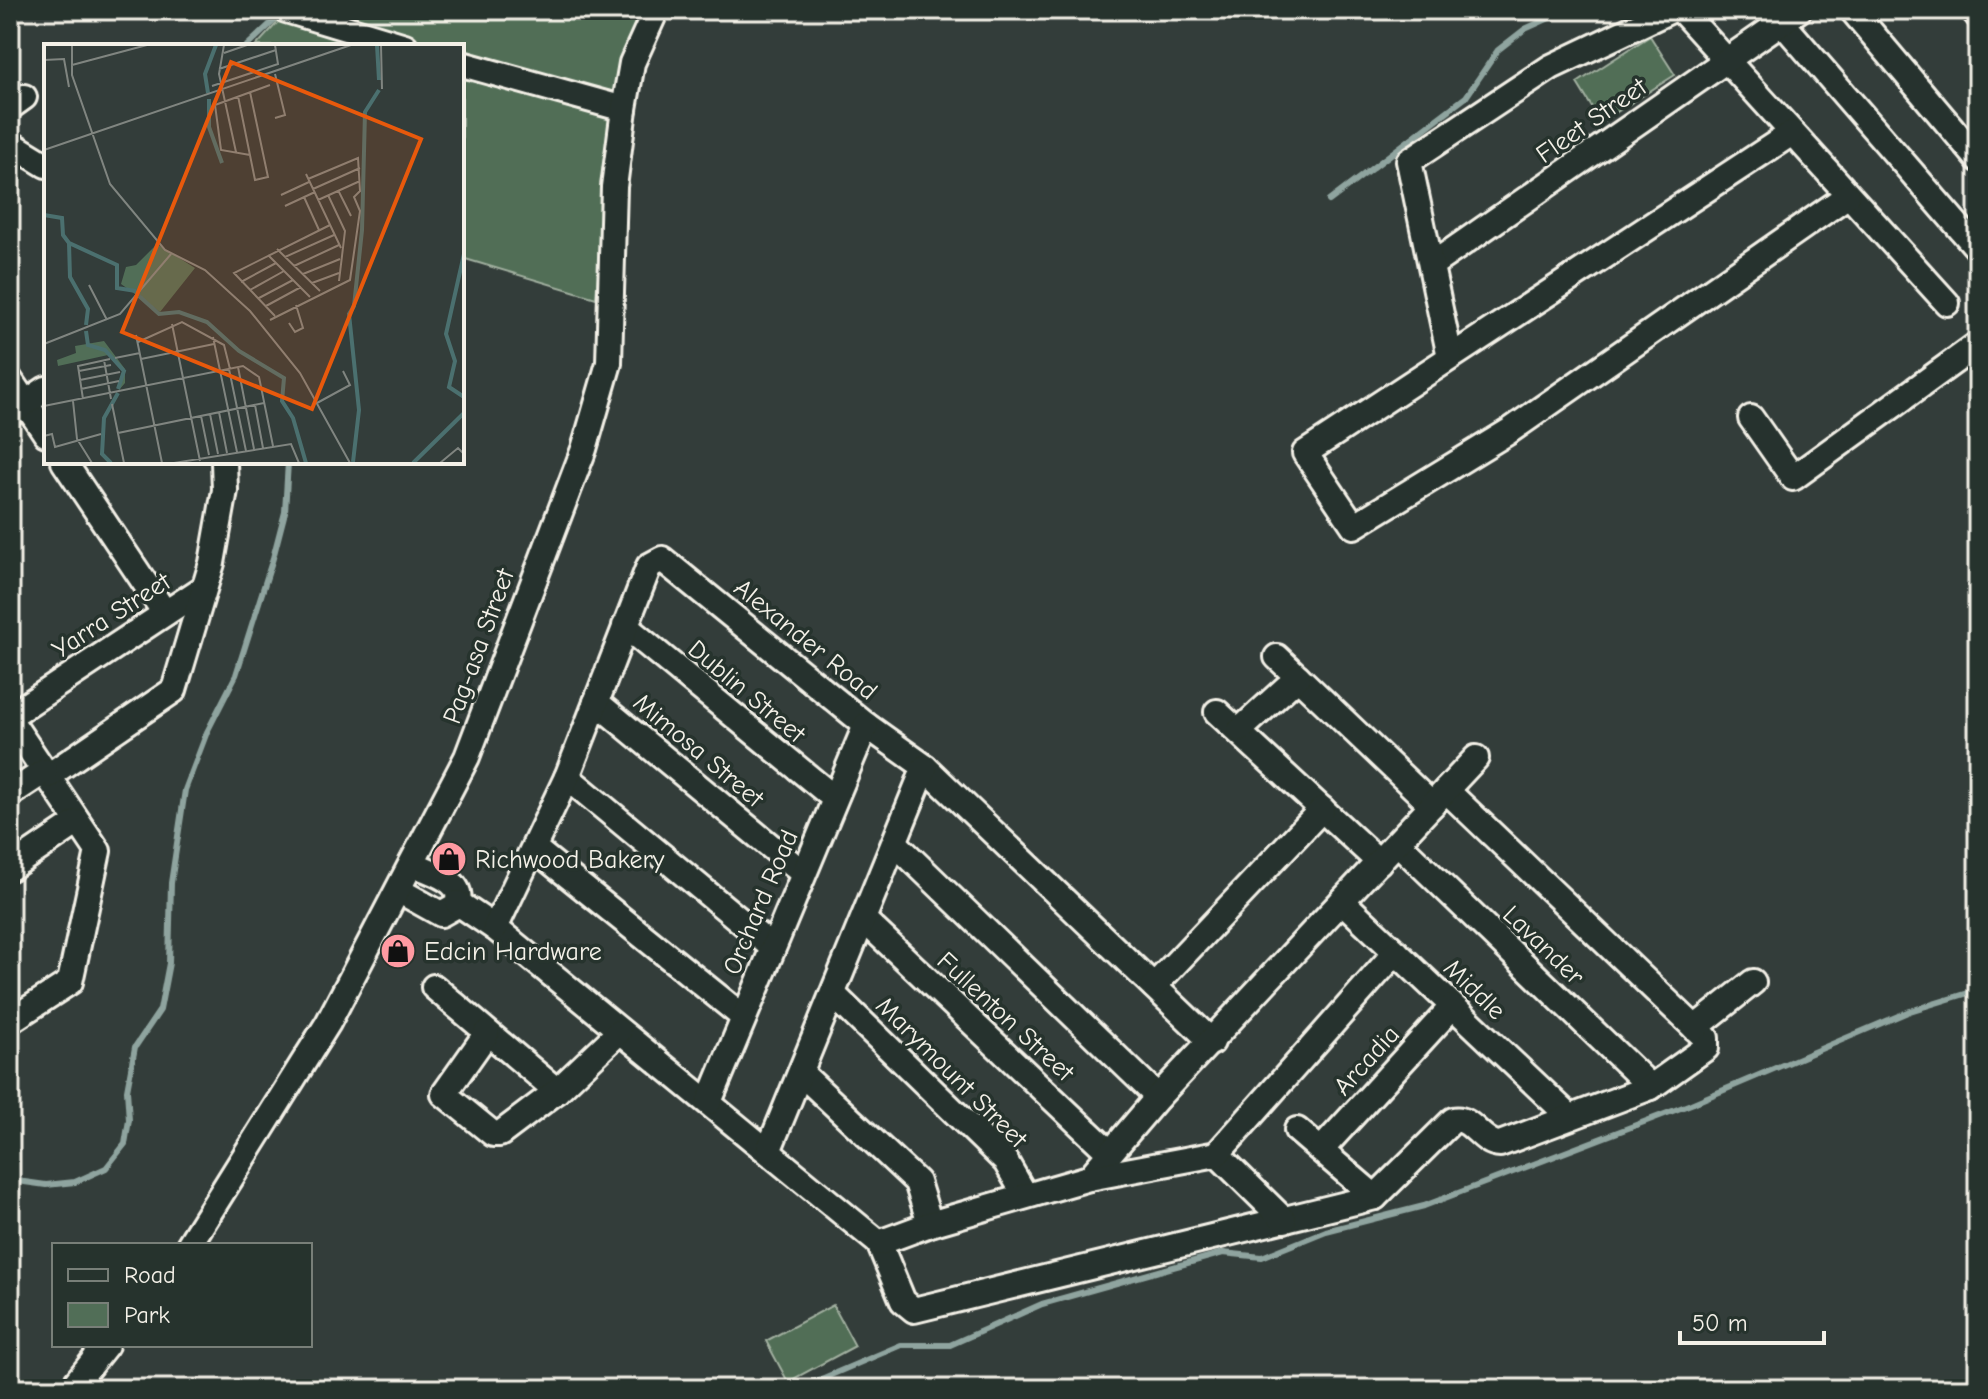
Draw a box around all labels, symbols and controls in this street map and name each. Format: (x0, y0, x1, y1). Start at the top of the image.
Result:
inset map (44, 44, 464, 464)
street label: Fleet Street (1531, 71, 1654, 170)
street label: Pag-asa Street (437, 563, 521, 728)
street label: Yarra Street (47, 566, 177, 665)
street label: Alexander Road (728, 573, 883, 707)
street label: Dublin Street (682, 634, 812, 750)
street label: Mimosa Street (627, 688, 771, 815)
street label: Orchard Road (717, 826, 805, 979)
shop icon: Richwood Bakery (430, 840, 468, 878)
place label: Richwood Bakery (475, 845, 665, 875)
street label: Lavander (1496, 900, 1591, 992)
shop icon: Edcin Hardware (379, 932, 417, 970)
place label: Edcin Hardware (424, 937, 602, 967)
street label: Fullenton Street (931, 946, 1081, 1089)
street label: Middle (1437, 953, 1511, 1026)
street label: Marymount Street (870, 991, 1034, 1156)
street label: Arcadia (1328, 1020, 1406, 1102)
legend (52, 1243, 312, 1347)
text: Road (124, 1261, 176, 1289)
scale bar (1680, 1295, 1824, 1345)
text: Park (124, 1301, 170, 1329)
text: 50 m (1692, 1309, 1748, 1337)

